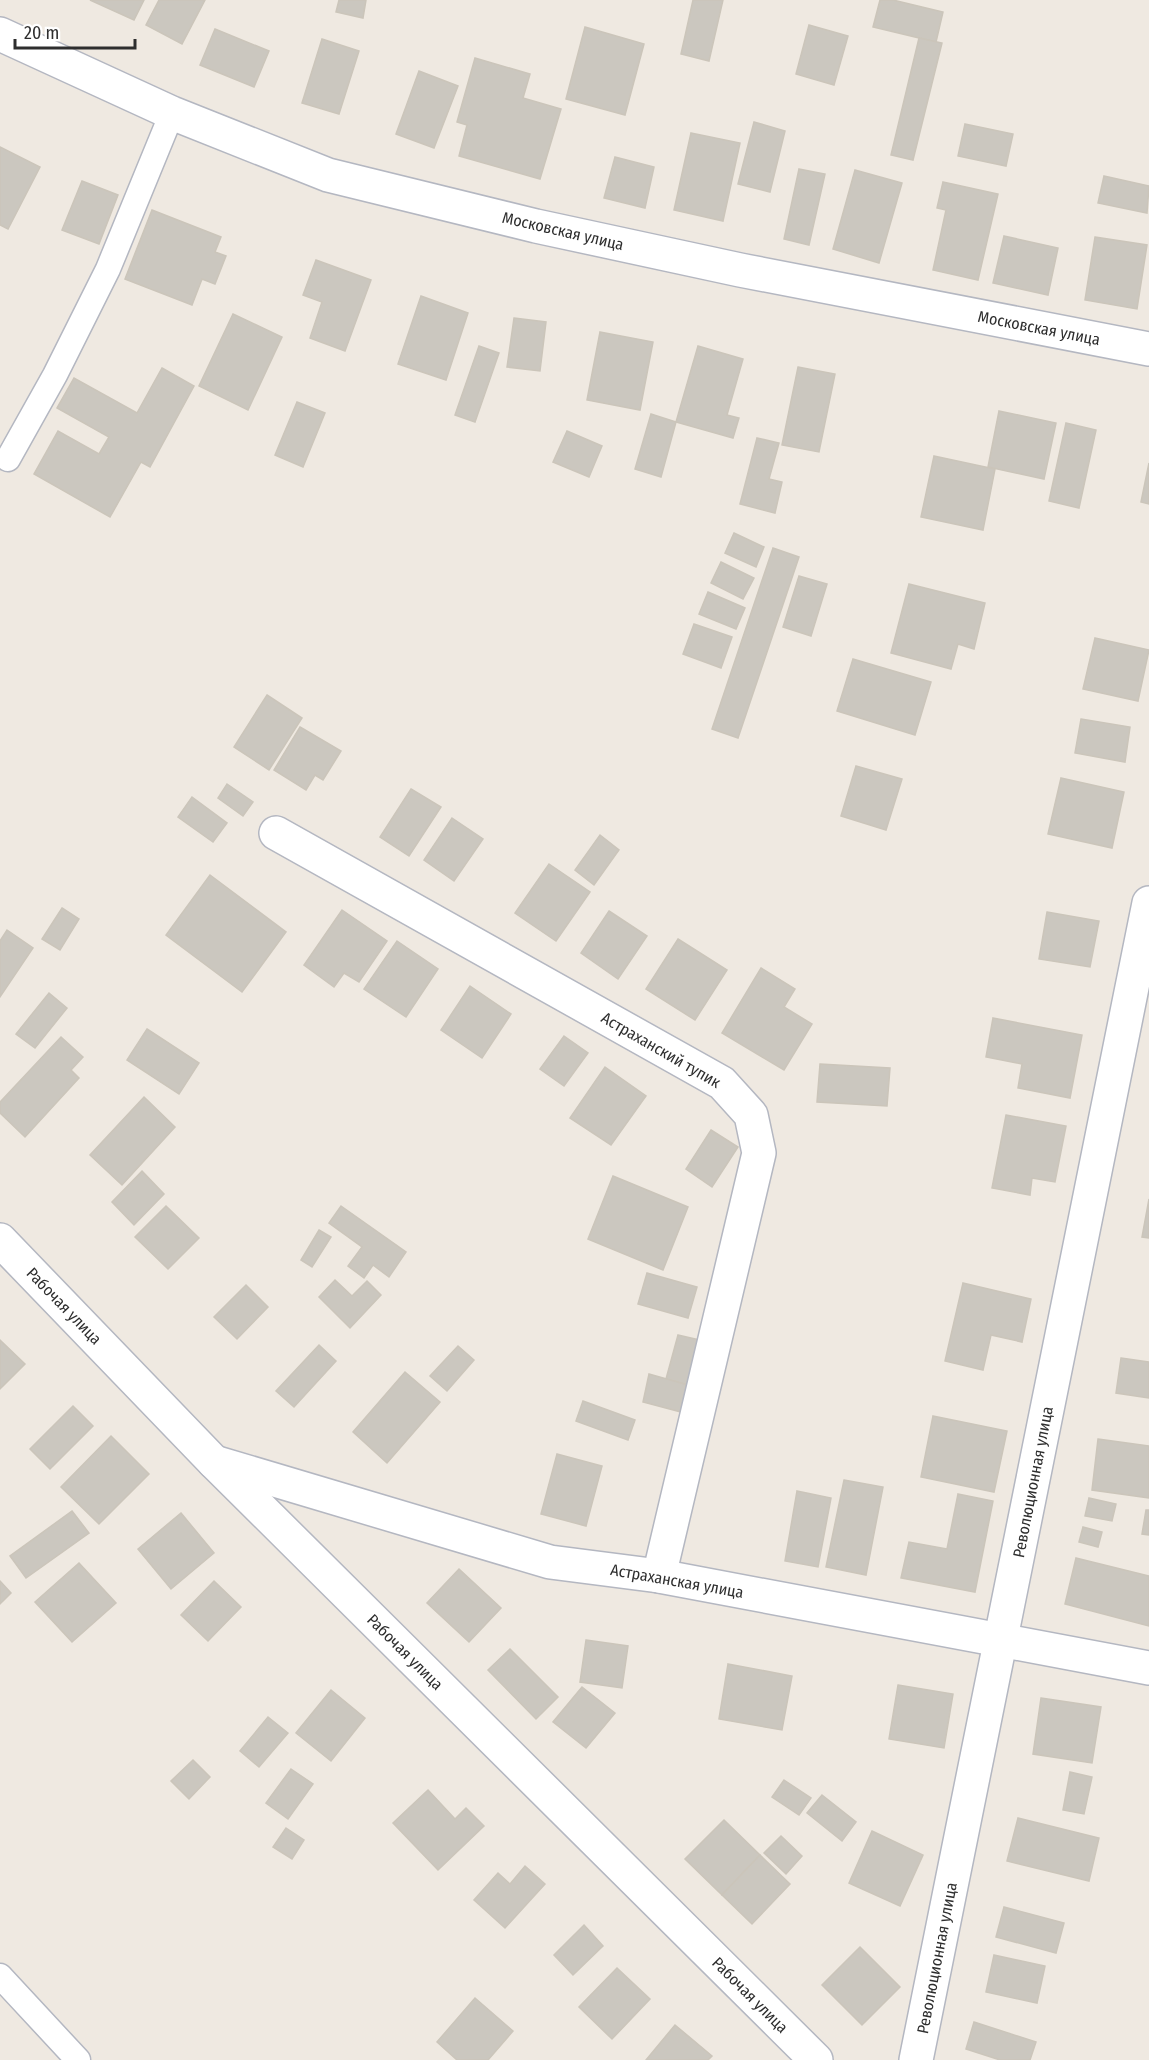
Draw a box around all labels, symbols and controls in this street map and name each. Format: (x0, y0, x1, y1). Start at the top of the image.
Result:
scale bar (15, 12, 135, 50)
text: 20 m (24, 22, 59, 44)
street label: Московская улица (500, 208, 626, 254)
street label: Московская улица (976, 307, 1102, 349)
street label: Астраханский тупик (598, 1008, 724, 1092)
street label: Рабочая улица (23, 1264, 106, 1349)
street label: Революционная улица (1009, 1405, 1057, 1559)
street label: Астраханская улица (609, 1560, 745, 1602)
street label: Рабочая улица (363, 1610, 447, 1694)
street label: Революционная улица (913, 1881, 961, 2035)
street label: Рабочая улица (708, 1953, 792, 2037)

